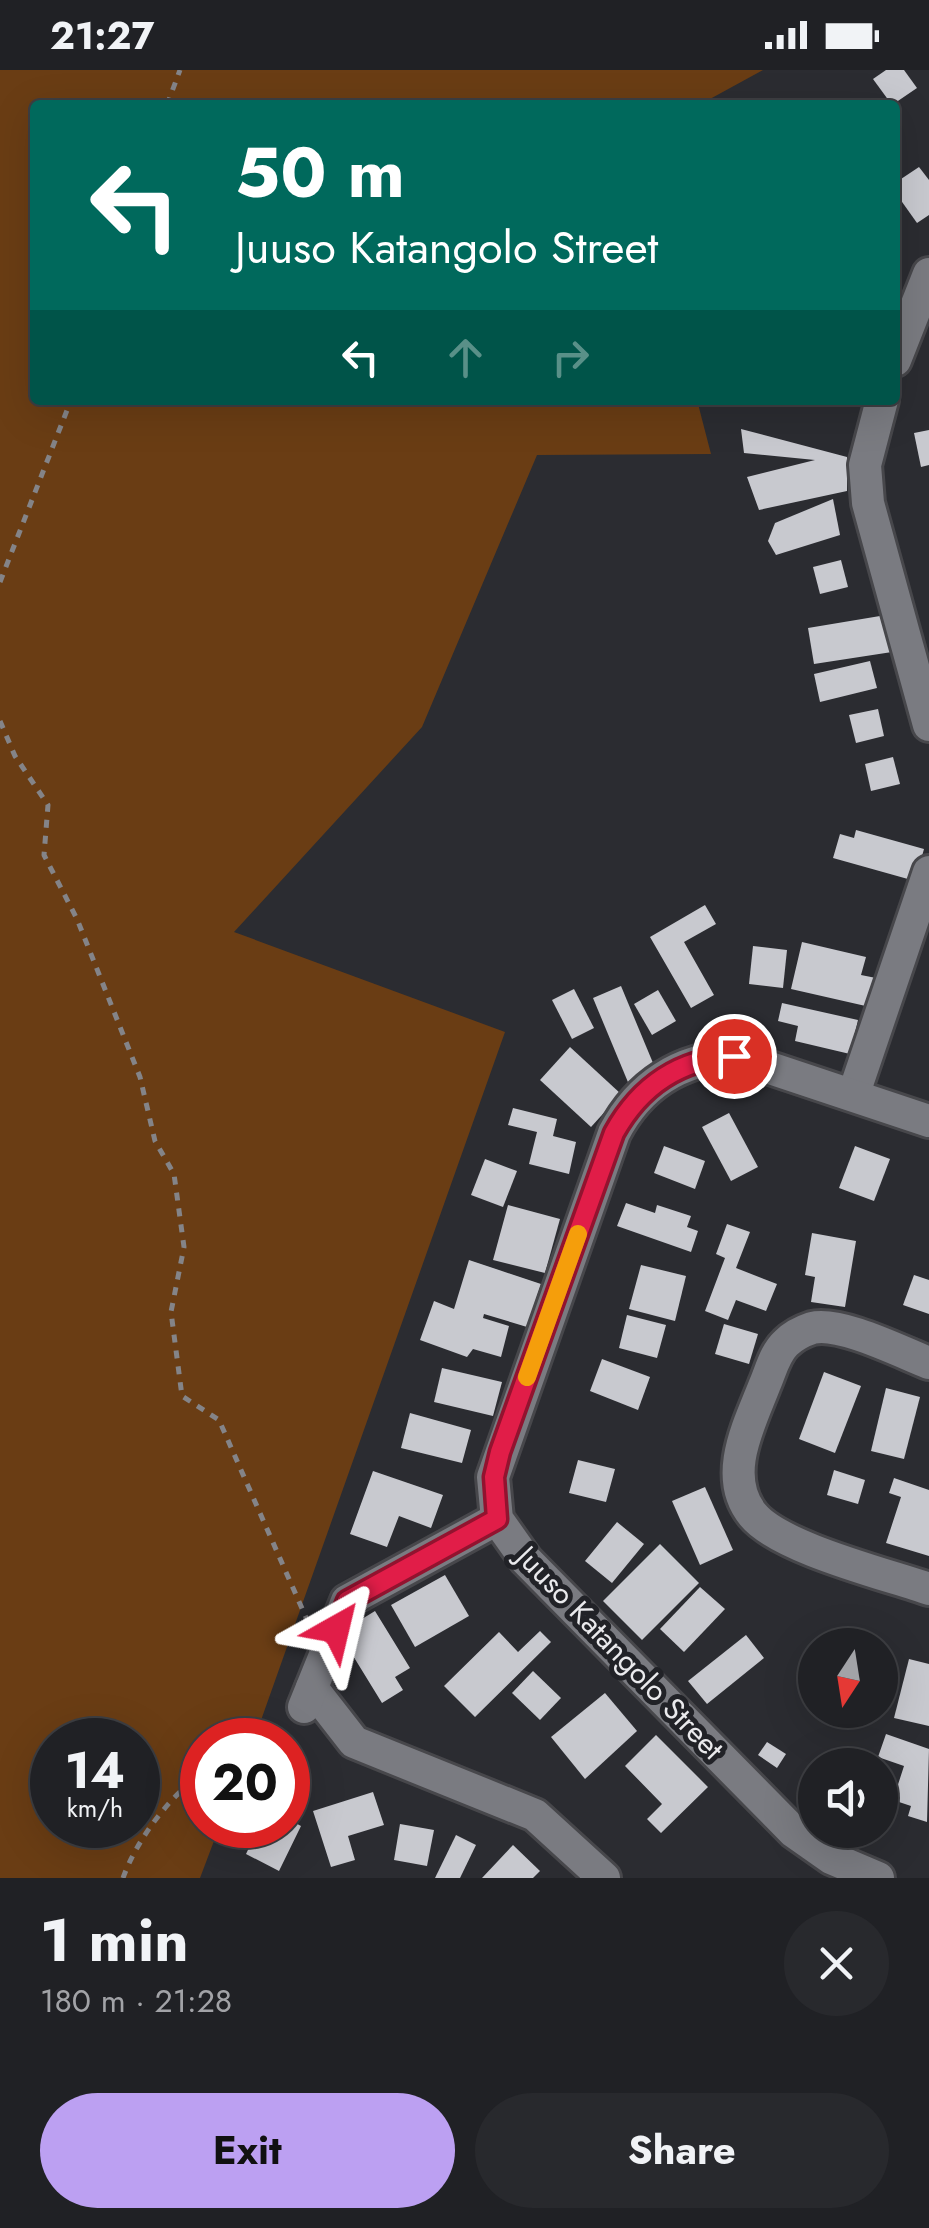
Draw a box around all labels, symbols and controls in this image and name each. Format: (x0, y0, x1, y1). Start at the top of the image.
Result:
text: 21:27 (50, 8, 154, 63)
text: 50 m (235, 122, 405, 223)
icon: left (70, 140, 200, 270)
text: Juuso Katangolo Street (235, 215, 658, 280)
icon: left (333, 330, 388, 385)
icon: ahead (438, 330, 493, 385)
icon: right (543, 330, 598, 385)
pin (692, 1014, 777, 1099)
icon: arrive (707, 1029, 762, 1084)
street label: Juuso Katangolo Street (504, 1533, 734, 1770)
position arrow (284, 1577, 388, 1681)
north arrow (798, 1628, 898, 1728)
map controls (798, 1628, 898, 1848)
speed limit sign: 20 (180, 1718, 310, 1848)
text: 14 (65, 1734, 125, 1807)
button: sound (798, 1748, 898, 1848)
text: km/h (67, 1790, 123, 1826)
text: 1 min (40, 1897, 189, 1984)
button: close (784, 1911, 889, 2016)
text: 180 m · 21:28 (40, 1978, 232, 2024)
button: Exit (40, 2093, 455, 2208)
button: Share (475, 2093, 889, 2208)

